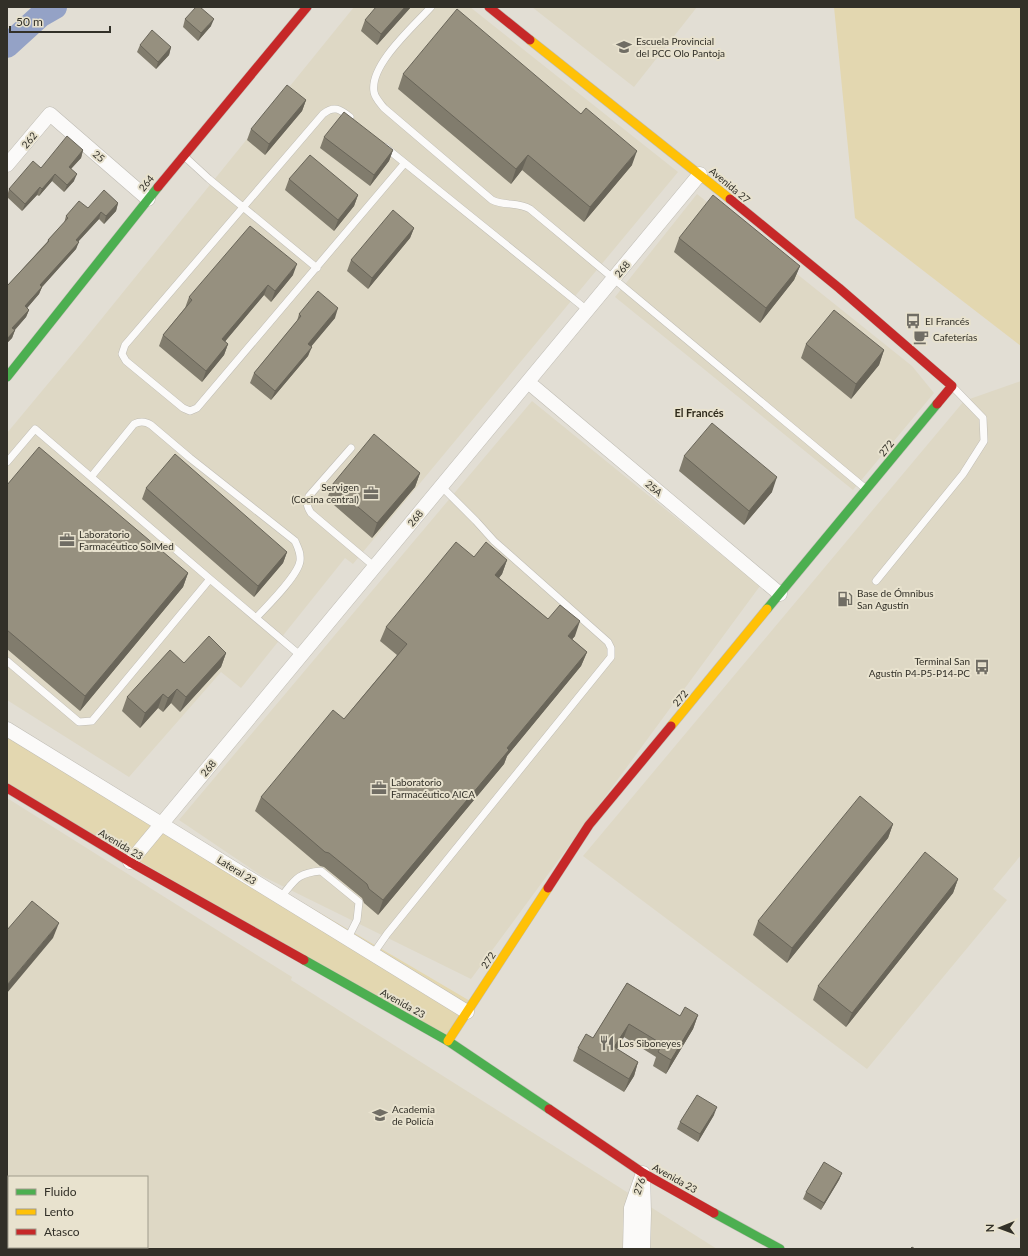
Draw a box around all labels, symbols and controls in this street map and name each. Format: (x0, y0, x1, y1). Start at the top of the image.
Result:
scale bar (10, 8, 110, 34)
text: 50 m (16, 14, 43, 29)
place label: Escuela Provincial del PCC Olo Pantoja (636, 35, 725, 59)
school or university icon: Escuela Provincial del PCC Olo Pantoja (615, 38, 633, 56)
street label: 262 (19, 129, 39, 151)
street label: 25 (91, 148, 107, 164)
street label: Avenida 27 (707, 165, 753, 206)
street label: 264 (136, 172, 156, 194)
street label: 268 (612, 258, 632, 280)
bus stop icon: El Francés (904, 312, 922, 330)
place label: El Francés (925, 315, 969, 327)
cafe icon: Cafeterías (912, 328, 930, 346)
place label: Cafeterías (933, 331, 977, 343)
district label: El Francés (674, 406, 724, 419)
street label: 272 (876, 437, 896, 459)
street label: 25A (643, 477, 665, 499)
place label: Servigen (Cocina central) (291, 481, 359, 505)
office icon: Servigen (Cocina central) (362, 484, 380, 502)
street label: 268 (405, 507, 425, 529)
place label: Laboratorio Farmacéutico SolMed (79, 528, 174, 552)
office icon: Laboratorio Farmacéutico SolMed (58, 531, 76, 549)
place label: Base de Ómnibus San Agustín (857, 587, 934, 611)
fuel station icon: Base de Ómnibus San Agustín (836, 590, 854, 608)
place label: Terminal San Agustín P4-P5-P14-PC (869, 655, 970, 679)
bus stop icon: Terminal San Agustín P4-P5-P14-PC (973, 658, 991, 676)
street label: 272 (670, 687, 690, 709)
street label: 268 (198, 757, 218, 779)
place label: Laboratorio Farmacéutico AICA (391, 776, 475, 800)
office icon: Laboratorio Farmacéutico AICA (370, 779, 388, 797)
street label: Avenida 23 (97, 826, 145, 862)
street label: Lateral 23 (215, 853, 259, 887)
street label: 272 (478, 949, 498, 971)
street label: Avenida 23 (378, 986, 428, 1020)
restaurant icon: Los Siboneyes (598, 1034, 616, 1052)
place label: Los Siboneyes (619, 1037, 681, 1049)
place label: Academia de Policía (392, 1103, 435, 1127)
school or university icon: Academia de Policía (371, 1106, 389, 1124)
street label: Avenida 23 (650, 1161, 700, 1195)
legend (8, 1176, 148, 1248)
street label: 276 (630, 1176, 648, 1196)
text: Fluido (44, 1184, 77, 1199)
text: Lento (44, 1204, 74, 1219)
north arrow (980, 1208, 1020, 1248)
text: Atasco (44, 1224, 80, 1239)
text: N (983, 1224, 996, 1233)

